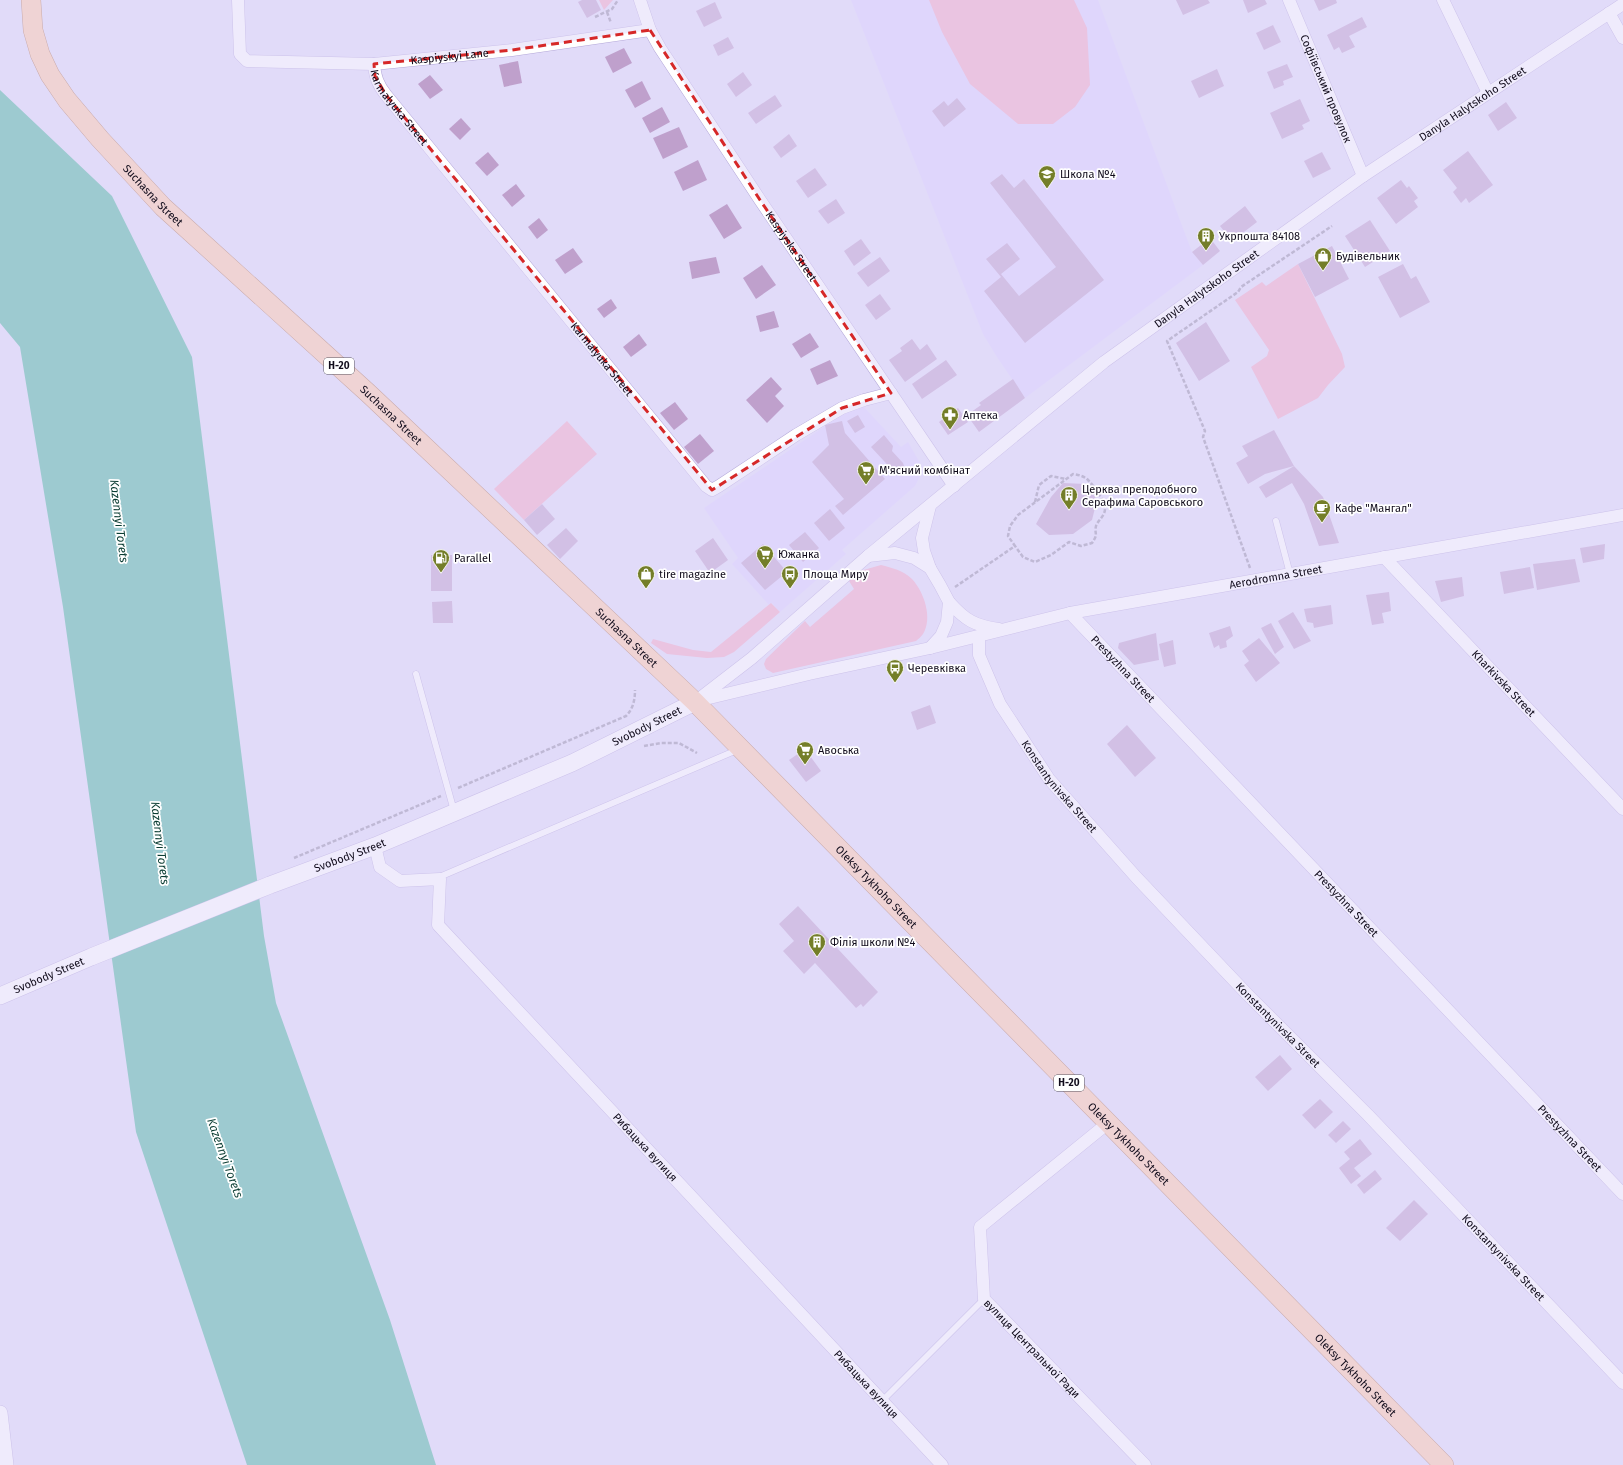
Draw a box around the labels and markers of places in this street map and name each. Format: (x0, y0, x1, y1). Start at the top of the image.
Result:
school or university icon: Школа №4 (1037, 164, 1057, 189)
place label: Школа №4 (1060, 168, 1116, 181)
building icon: Укрпошта 84108 (1196, 226, 1216, 251)
place label: Укрпошта 84108 (1219, 230, 1300, 243)
shop icon: Будівельник (1313, 246, 1333, 271)
place label: Будівельник (1336, 250, 1400, 263)
pharmacy icon: Аптека (940, 405, 960, 430)
place label: Аптека (963, 409, 998, 422)
supermarket icon: М'ясний комбінат (856, 460, 876, 485)
place label: М'ясний комбінат (879, 464, 970, 477)
place label: Церква преподобного Серафима Саровського (1082, 483, 1203, 509)
building icon: Церква преподобного Серафима Саровського (1059, 485, 1079, 510)
cafe icon: Кафе "Мангал" (1312, 498, 1332, 523)
place label: Кафе "Мангал" (1335, 502, 1412, 515)
supermarket icon: Южанка (755, 544, 775, 569)
fuel station icon: Parallel (431, 548, 451, 573)
place label: Южанка (778, 548, 820, 561)
place label: Parallel (454, 552, 491, 565)
shop icon: tire magazine (636, 564, 656, 589)
bus stop icon: Площа Миру (780, 564, 800, 589)
place label: tire magazine (659, 568, 726, 581)
place label: Площа Миру (803, 568, 868, 581)
bus stop icon: Черевківка (885, 658, 905, 683)
place label: Черевківка (908, 662, 966, 675)
supermarket icon: Авоська (795, 740, 815, 765)
place label: Авоська (818, 744, 859, 757)
building icon: Філія школи №4 (807, 932, 827, 957)
place label: Філія школи №4 (830, 936, 915, 949)

